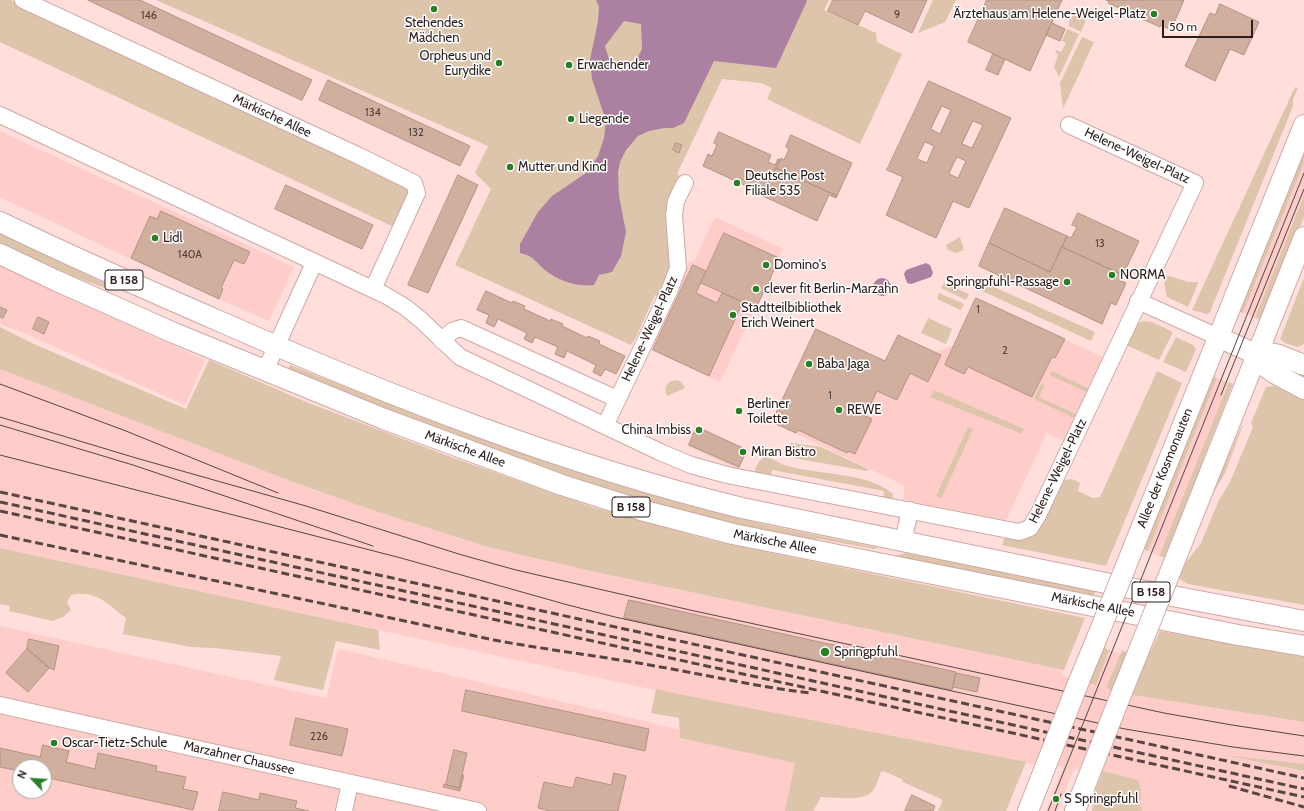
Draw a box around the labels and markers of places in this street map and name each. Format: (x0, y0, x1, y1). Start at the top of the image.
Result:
marker: Stehendes Mädchen (429, 4, 439, 14)
place label: Ärztehaus am Helene-Weigel-Platz (953, 6, 1146, 22)
marker: Ärztehaus am Helene-Weigel-Platz (1149, 9, 1159, 19)
place label: Stehendes Mädchen (405, 15, 463, 46)
place label: Orpheus und Eurydike (420, 48, 491, 79)
place label: Erwachender (577, 57, 649, 73)
marker: Orpheus und Eurydike (494, 58, 504, 68)
marker: Erwachender (564, 60, 574, 70)
place label: Liegende (579, 111, 629, 127)
marker: Liegende (566, 114, 576, 124)
place label: Mutter und Kind (518, 159, 607, 175)
marker: Mutter und Kind (505, 162, 515, 172)
place label: Deutsche Post Filiale 535 (745, 168, 824, 199)
marker: Deutsche Post Filiale 535 (732, 178, 742, 188)
place label: Lidl (163, 230, 183, 246)
marker: Lidl (150, 233, 160, 243)
place label: Domino's (774, 257, 826, 273)
marker: Domino's (761, 260, 771, 270)
place label: NORMA (1120, 267, 1166, 283)
marker: NORMA (1107, 270, 1117, 280)
place label: Springpfuhl-Passage (946, 274, 1059, 290)
marker: Springpfuhl-Passage (1062, 277, 1072, 287)
place label: clever fit Berlin-Marzahn (764, 281, 898, 297)
marker: clever fit Berlin-Marzahn (751, 284, 761, 294)
place label: Stadtteilbibliothek Erich Weinert (741, 300, 841, 331)
marker: Stadtteilbibliothek Erich Weinert (728, 310, 738, 320)
place label: Baba Jaga (817, 356, 870, 372)
marker: Baba Jaga (804, 359, 814, 369)
place label: Berliner Toilette (747, 396, 789, 427)
place label: REWE (847, 402, 882, 418)
marker: REWE (834, 405, 844, 415)
marker: Berliner Toilette (734, 406, 744, 416)
place label: China Imbiss (621, 422, 691, 438)
marker: China Imbiss (694, 425, 704, 435)
place label: Miran Bistro (751, 444, 816, 460)
marker: Miran Bistro (738, 447, 748, 457)
place label: Springpfuhl (834, 644, 898, 660)
marker: Springpfuhl (819, 646, 831, 658)
place label: Oscar-Tietz-Schule (62, 735, 167, 751)
marker: Oscar-Tietz-Schule (49, 738, 59, 748)
place label: S Springpfuhl (1064, 791, 1138, 807)
marker: S Springpfuhl (1051, 794, 1061, 804)

